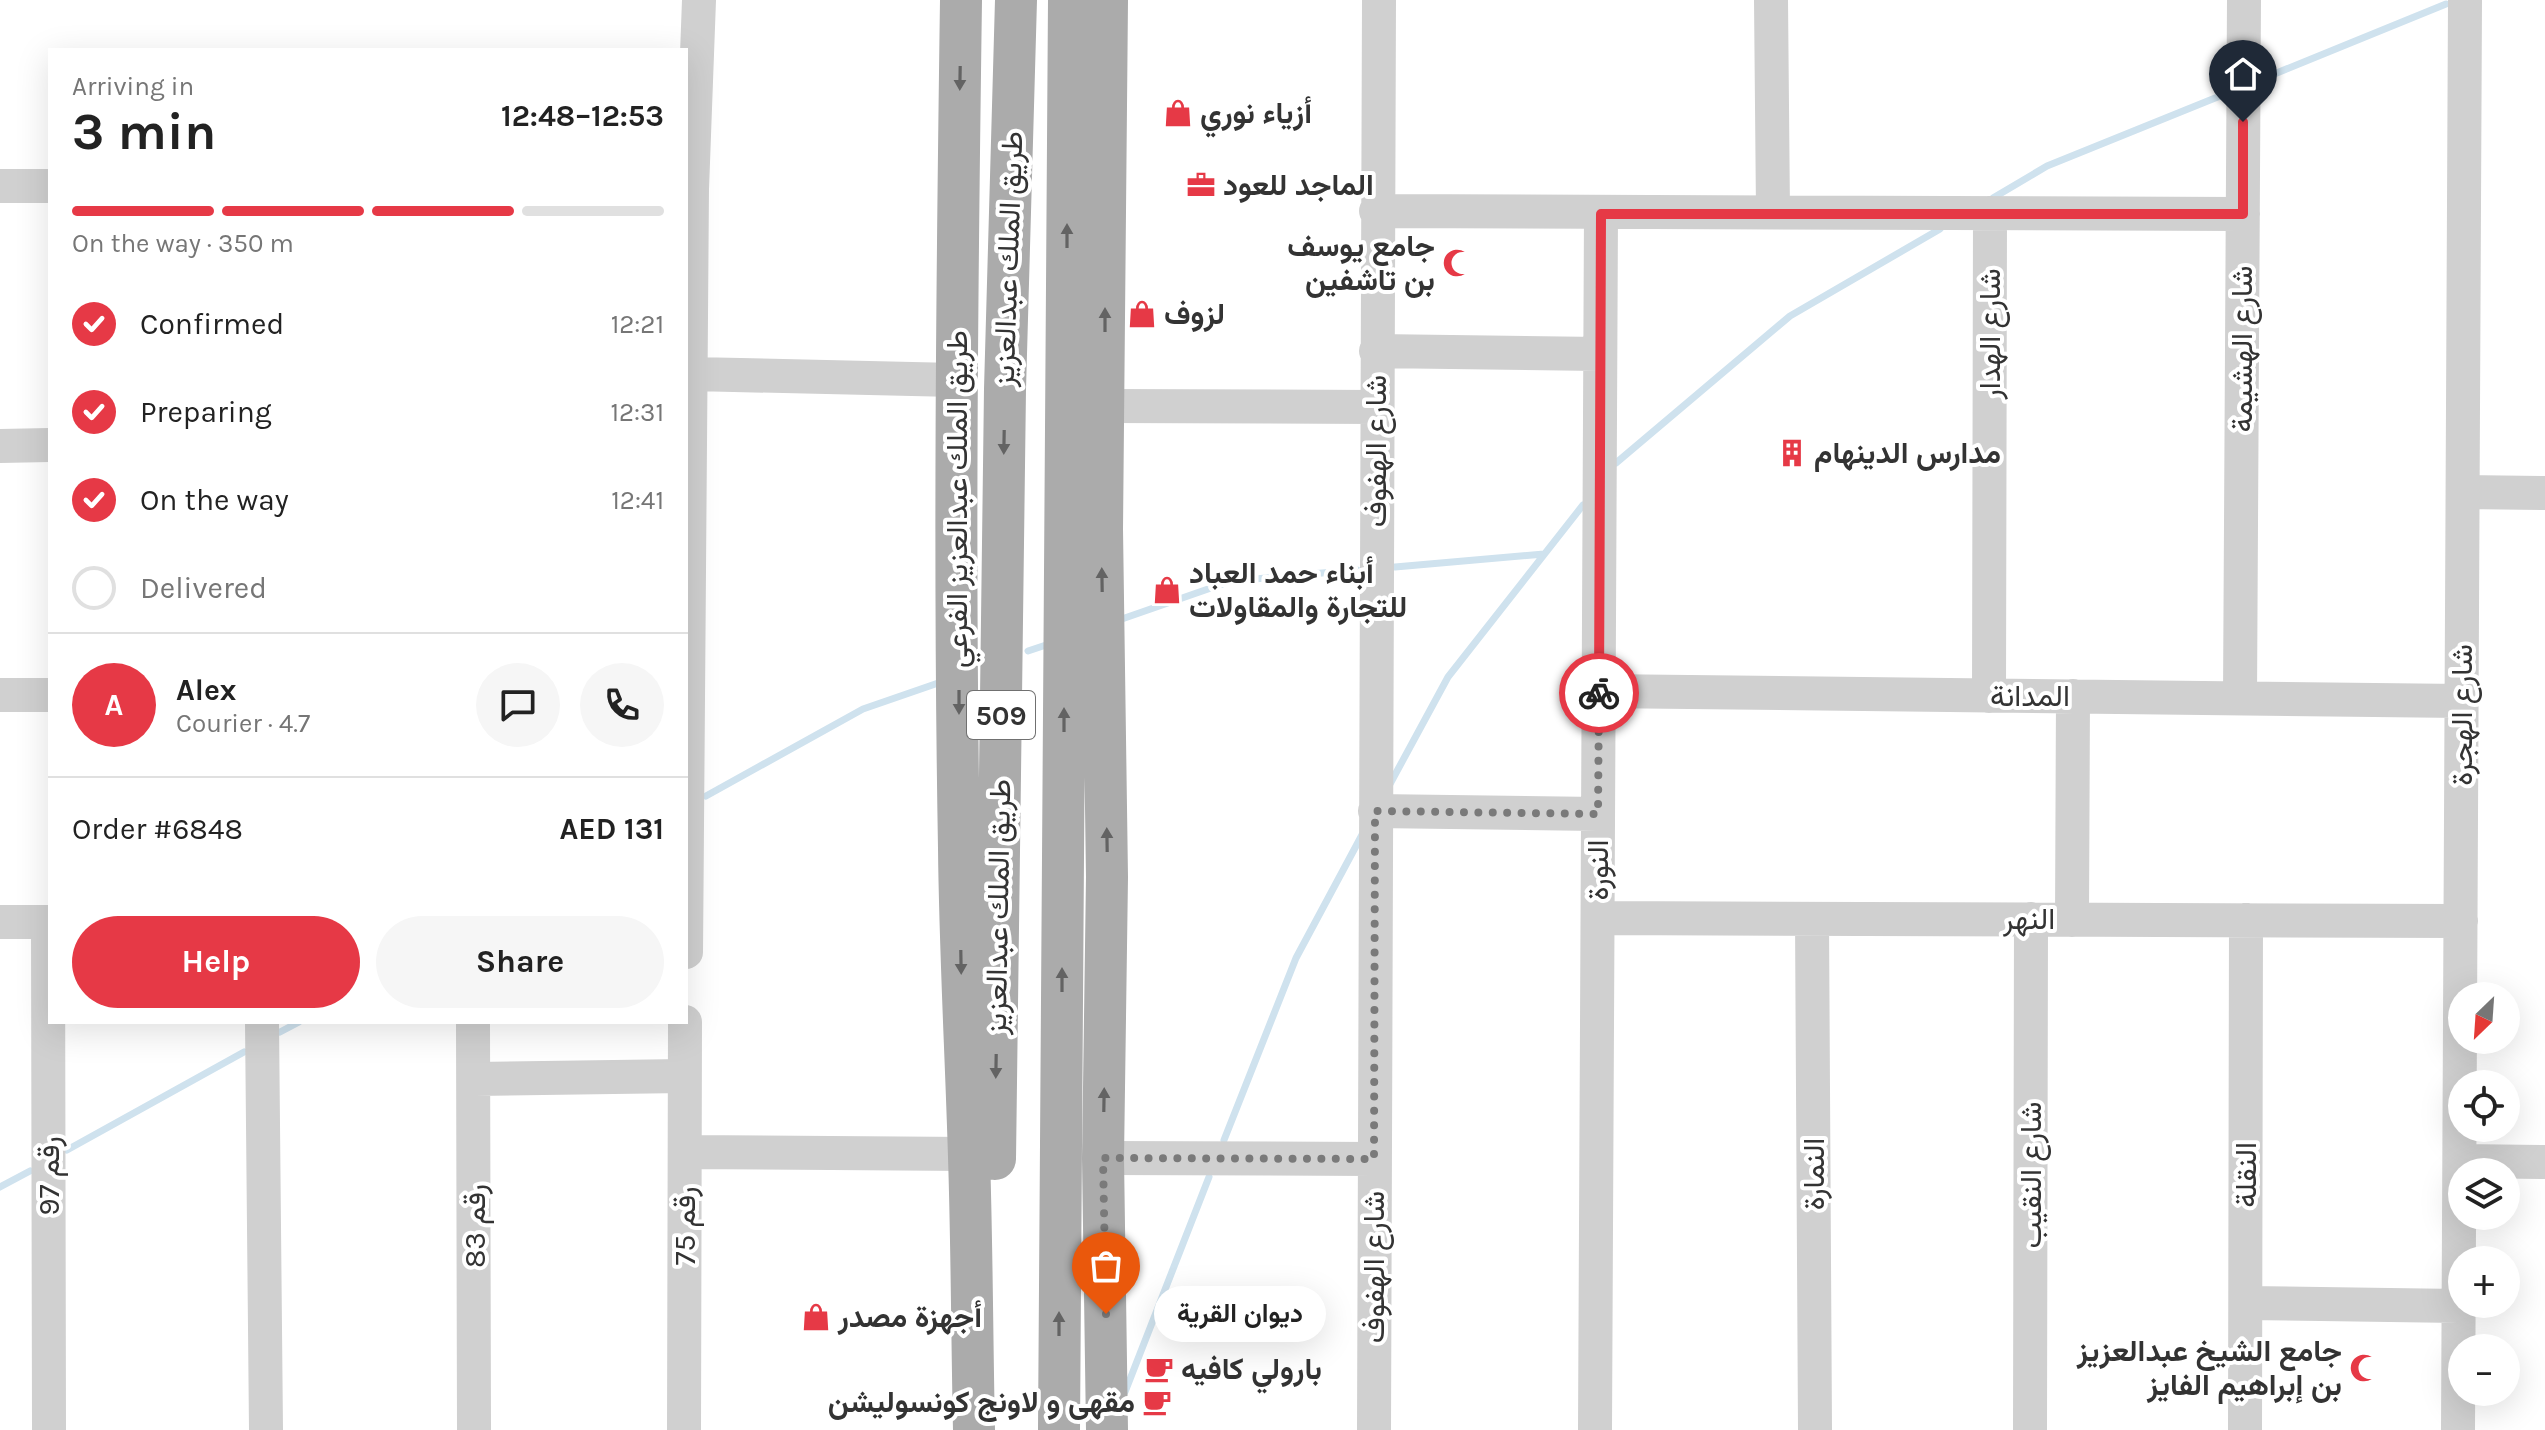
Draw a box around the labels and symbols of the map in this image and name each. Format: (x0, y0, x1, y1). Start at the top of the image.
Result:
pin (2209, 40, 2277, 122)
one-way arrow (954, 66, 966, 91)
place label: أزياء نوري (1200, 95, 1312, 138)
shop icon: أزياء نوري (1163, 98, 1193, 128)
street label: طريق الملك عبدالعزيز (986, 131, 1030, 388)
place label: الماجد للعود (1223, 167, 1374, 203)
office icon: الماجد للعود (1186, 170, 1216, 200)
one-way arrow (1061, 223, 1073, 248)
place label: جامع يوسف بن تاشفين (1287, 228, 1435, 298)
mosque icon: جامع يوسف بن تاشفين (1442, 248, 1472, 278)
street label: شارع الهشيمة (2224, 266, 2262, 432)
street label: شارع الهدار (1972, 268, 2010, 401)
place label: لزوف (1164, 296, 1225, 332)
shop icon: لزوف (1127, 299, 1157, 329)
one-way arrow (1098, 307, 1111, 332)
street label: طريق الملك عبدالعزيز الفرعي (939, 330, 981, 668)
street label: شارع الهفوف (1358, 375, 1396, 527)
one-way arrow (998, 430, 1010, 455)
place label: مدارس الدينهام (1814, 435, 2001, 472)
building icon: مدارس الدينهام (1777, 438, 1807, 468)
place label: أبناء حمد العباد للتجارة والمقاولات (1189, 555, 1407, 625)
one-way arrow (1096, 567, 1109, 592)
shop icon: أبناء حمد العباد للتجارة والمقاولات (1152, 575, 1182, 605)
street label: شارع الهجرة (2444, 644, 2482, 786)
courier (1559, 653, 1639, 733)
street label: المدانة (1990, 678, 2070, 714)
one-way arrow (953, 690, 965, 715)
road number: 509 (967, 691, 1035, 739)
one-way arrow (1058, 707, 1070, 732)
street label: طريق الملك عبدالعزيز (978, 779, 1018, 1036)
one-way arrow (1101, 827, 1113, 852)
street label: النورة (1580, 840, 1616, 900)
street label: النهر (2002, 901, 2055, 937)
one-way arrow (954, 950, 967, 975)
one-way arrow (1056, 967, 1068, 992)
north arrow (2448, 982, 2520, 1054)
one-way arrow (990, 1054, 1002, 1079)
one-way arrow (1098, 1087, 1110, 1112)
street label: شارع النقيب (2013, 1102, 2051, 1248)
street label: رقم 97 (31, 1136, 68, 1216)
street label: النمارة (1796, 1138, 1832, 1210)
street label: النقلة (2228, 1142, 2264, 1208)
street label: رقم 83 (457, 1184, 494, 1268)
street label: رقم 75 (667, 1186, 704, 1266)
street label: شارع الهفوف (1356, 1191, 1394, 1343)
pin (1072, 1232, 1140, 1314)
callout: ديوان القرية (1154, 1286, 1326, 1342)
place label: أجهزة مصدر (837, 1299, 982, 1335)
shop icon: أجهزة مصدر (801, 1302, 831, 1332)
one-way arrow (1053, 1311, 1066, 1336)
place label: جامع الشيخ عبدالعزيز بن إبراهيم الفايز (2076, 1333, 2342, 1404)
place label: بارولي كافيه (1181, 1351, 1322, 1394)
mosque icon: جامع الشيخ عبدالعزيز بن إبراهيم الفايز (2349, 1353, 2379, 1383)
cafe icon: بارولي كافيه (1144, 1354, 1174, 1384)
place label: مقهى و لاونج كونسوليشن (828, 1384, 1135, 1422)
cafe icon: مقهى و لاونج كونسوليشن (1142, 1387, 1172, 1417)

